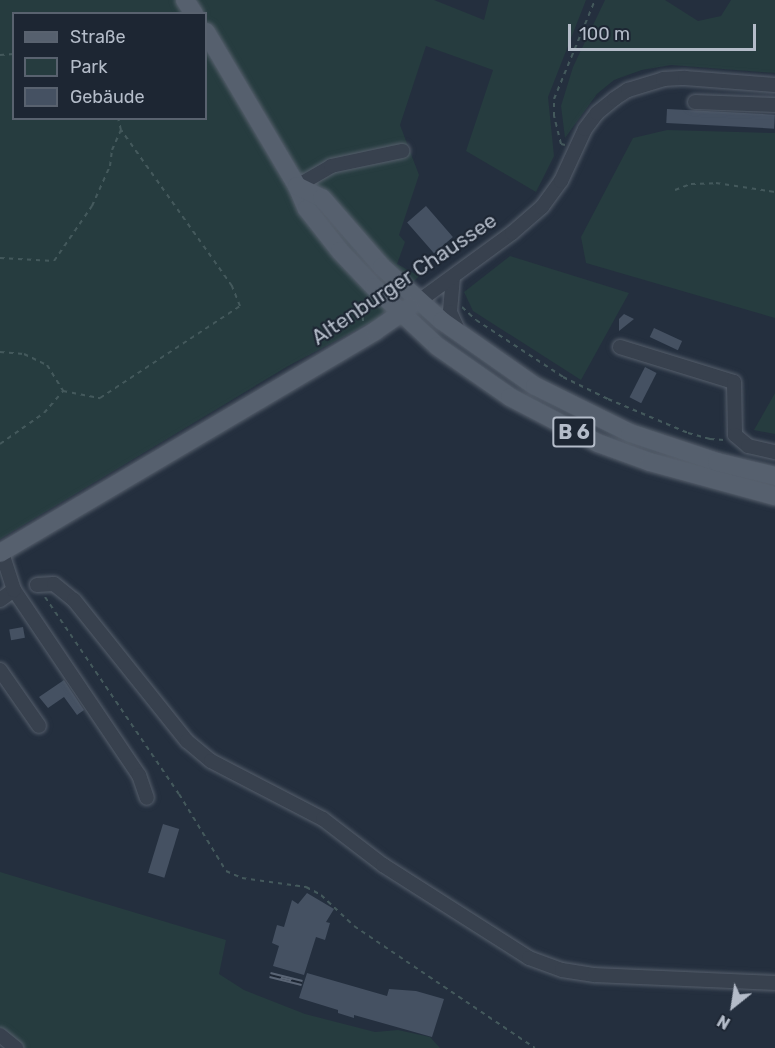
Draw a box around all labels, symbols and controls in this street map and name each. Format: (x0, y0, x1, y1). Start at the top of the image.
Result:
legend (12, 12, 207, 120)
scale bar (571, 12, 758, 50)
text: 100 m (579, 23, 630, 45)
text: Straße (70, 26, 126, 48)
text: Park (70, 56, 107, 78)
text: Gebäude (70, 86, 145, 108)
street label: Altenburger Chaussee (307, 208, 501, 350)
road number: B 6 (552, 415, 596, 449)
north arrow (703, 976, 763, 1036)
text: N (714, 1011, 733, 1033)

